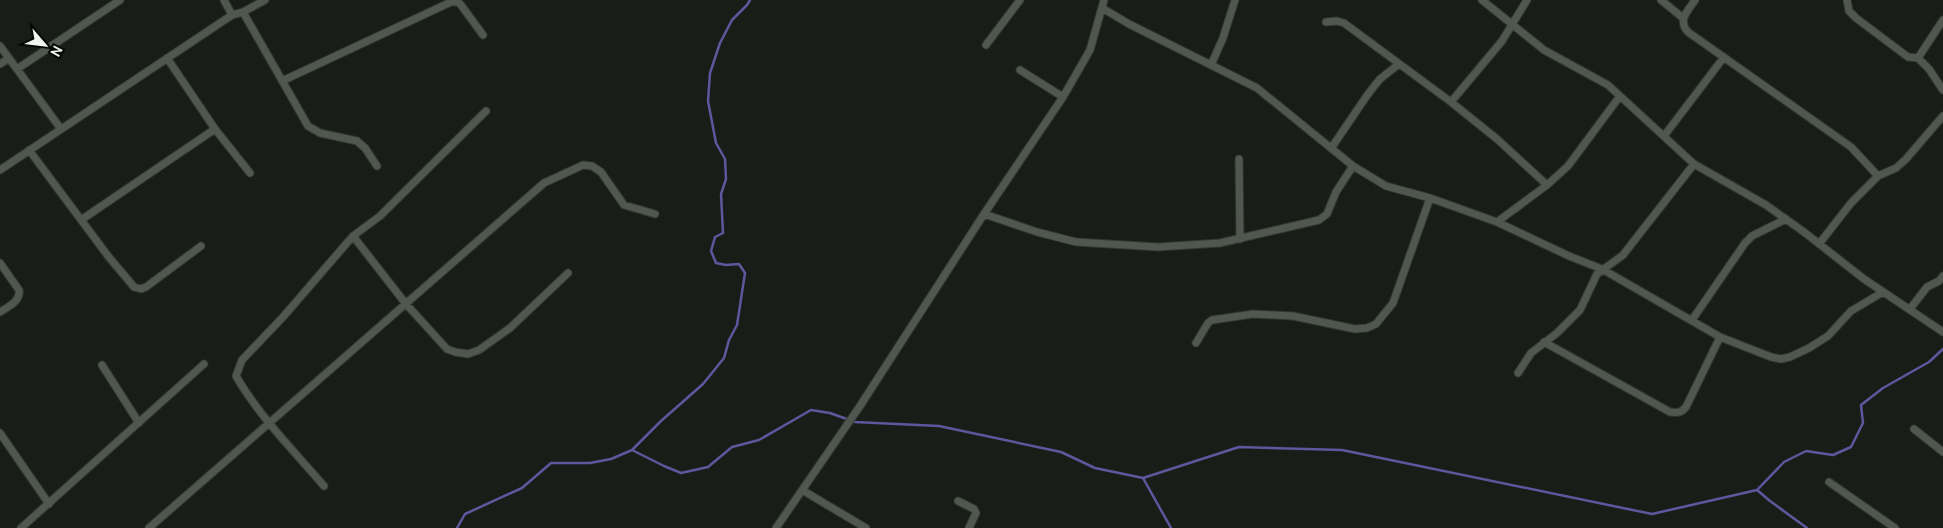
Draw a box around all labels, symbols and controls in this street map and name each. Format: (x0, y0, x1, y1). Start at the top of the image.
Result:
north arrow (20, 20, 70, 70)
text: N (46, 43, 67, 60)

